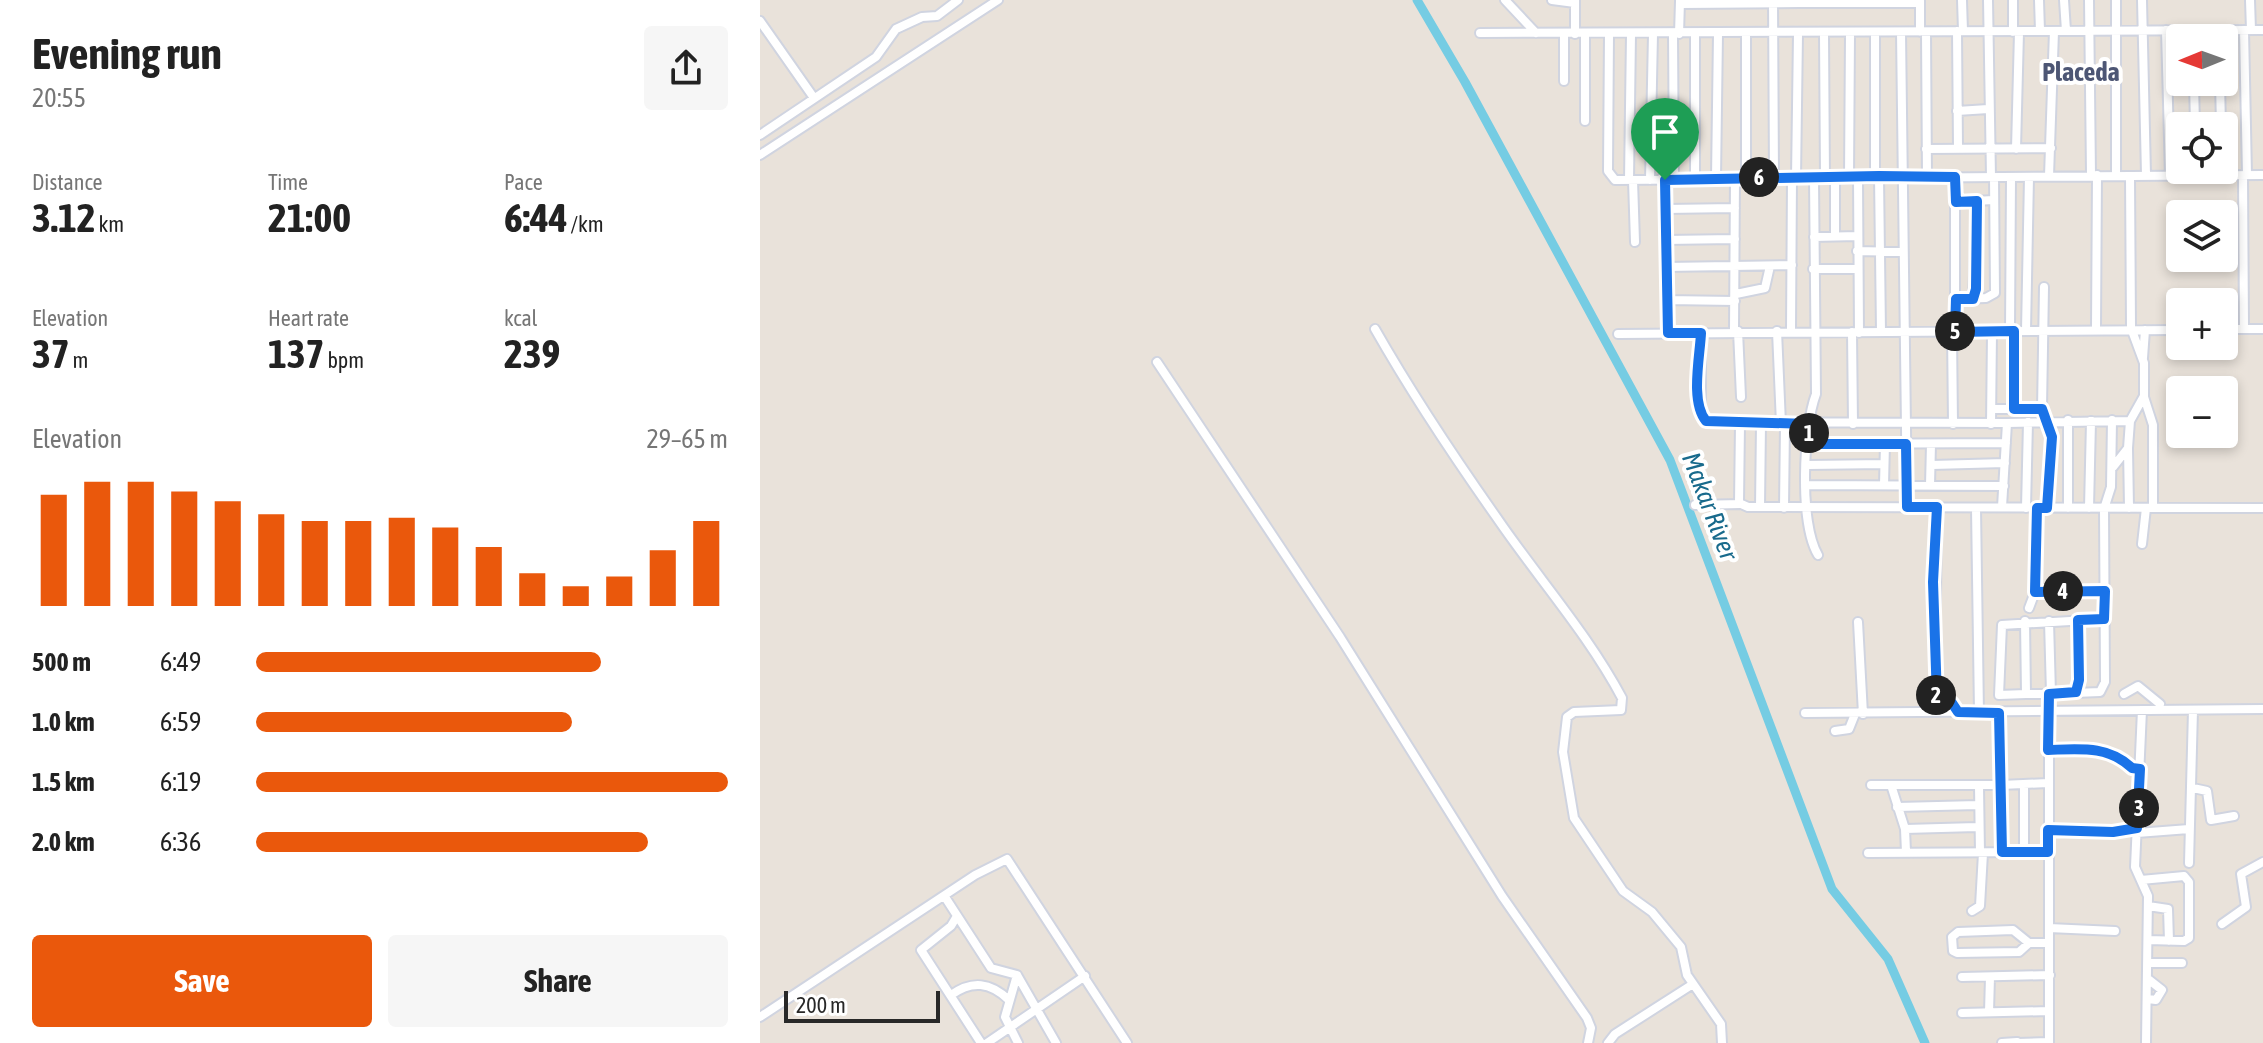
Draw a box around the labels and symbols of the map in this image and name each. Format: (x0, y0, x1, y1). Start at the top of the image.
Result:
north arrow (2166, 24, 2238, 96)
district label: Placeda (2042, 57, 2120, 87)
pin (1631, 98, 1699, 180)
pin: 6 (1739, 157, 1779, 197)
pin: 5 (1935, 311, 1975, 351)
pin: 1 (1789, 413, 1829, 453)
water label: Makar River (1676, 448, 1745, 565)
pin: 4 (2043, 571, 2083, 611)
pin: 2 (1916, 675, 1956, 715)
pin: 3 (2119, 788, 2159, 828)
scale bar (784, 987, 940, 1023)

